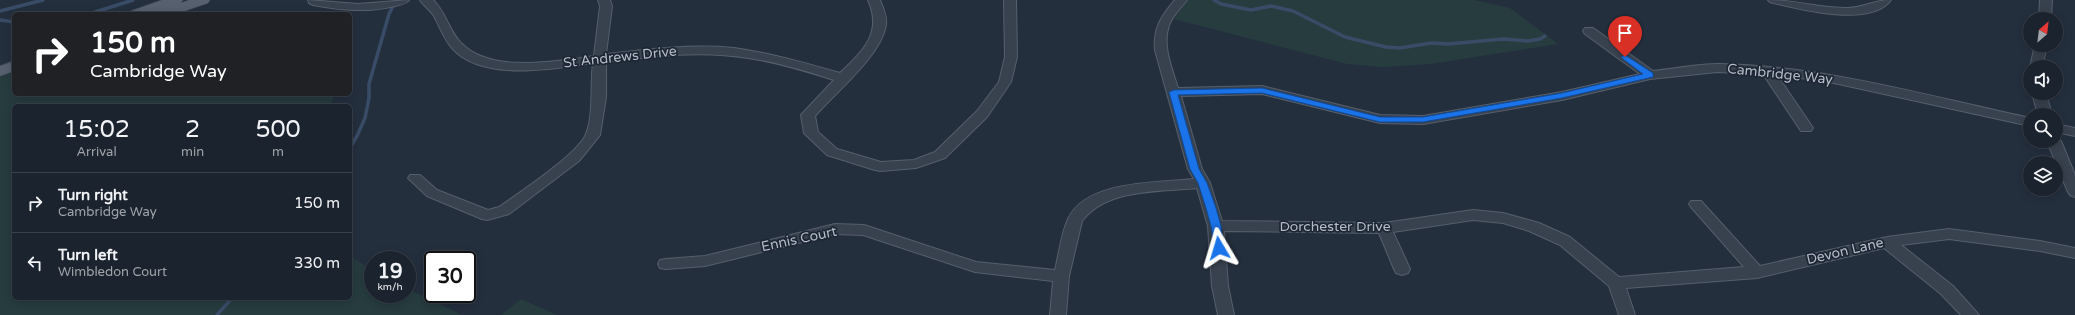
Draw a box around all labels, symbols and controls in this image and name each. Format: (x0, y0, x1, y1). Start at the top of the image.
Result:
north arrow (2023, 12, 2063, 52)
map controls (2023, 12, 2063, 196)
pin (1608, 16, 1642, 57)
icon: arrive (1614, 22, 1636, 44)
text: 150 m (90, 26, 176, 60)
icon: right (24, 28, 76, 80)
street label: St Andrews Drive (562, 43, 678, 71)
text: Cambridge Way (90, 60, 227, 82)
street label: Cambridge Way (1726, 60, 1834, 88)
button: sound (2023, 60, 2063, 100)
button: search (2023, 108, 2063, 148)
text: 15:02 (63, 115, 130, 144)
text: 2 (185, 115, 200, 144)
text: 500 (255, 115, 301, 144)
text: Arrival (76, 144, 117, 160)
text: min (181, 144, 204, 160)
text: m (272, 144, 284, 160)
button: layers (2023, 156, 2063, 196)
text: Turn right (58, 186, 128, 204)
icon: right (24, 192, 46, 214)
text: 150 m (294, 194, 340, 212)
text: Cambridge Way (58, 204, 157, 220)
street label: Dorchester Drive (1279, 218, 1391, 235)
street label: Ennis Court (760, 223, 839, 255)
position arrow (1198, 227, 1240, 269)
street label: Devon Lane (1805, 234, 1885, 268)
text: Turn left (58, 246, 118, 264)
speed limit sign: 30 (424, 251, 476, 303)
icon: left (24, 252, 46, 274)
text: 330 m (294, 254, 340, 272)
text: 19 (377, 260, 403, 284)
text: Wimbledon Court (58, 264, 167, 280)
text: km/h (377, 281, 403, 293)

